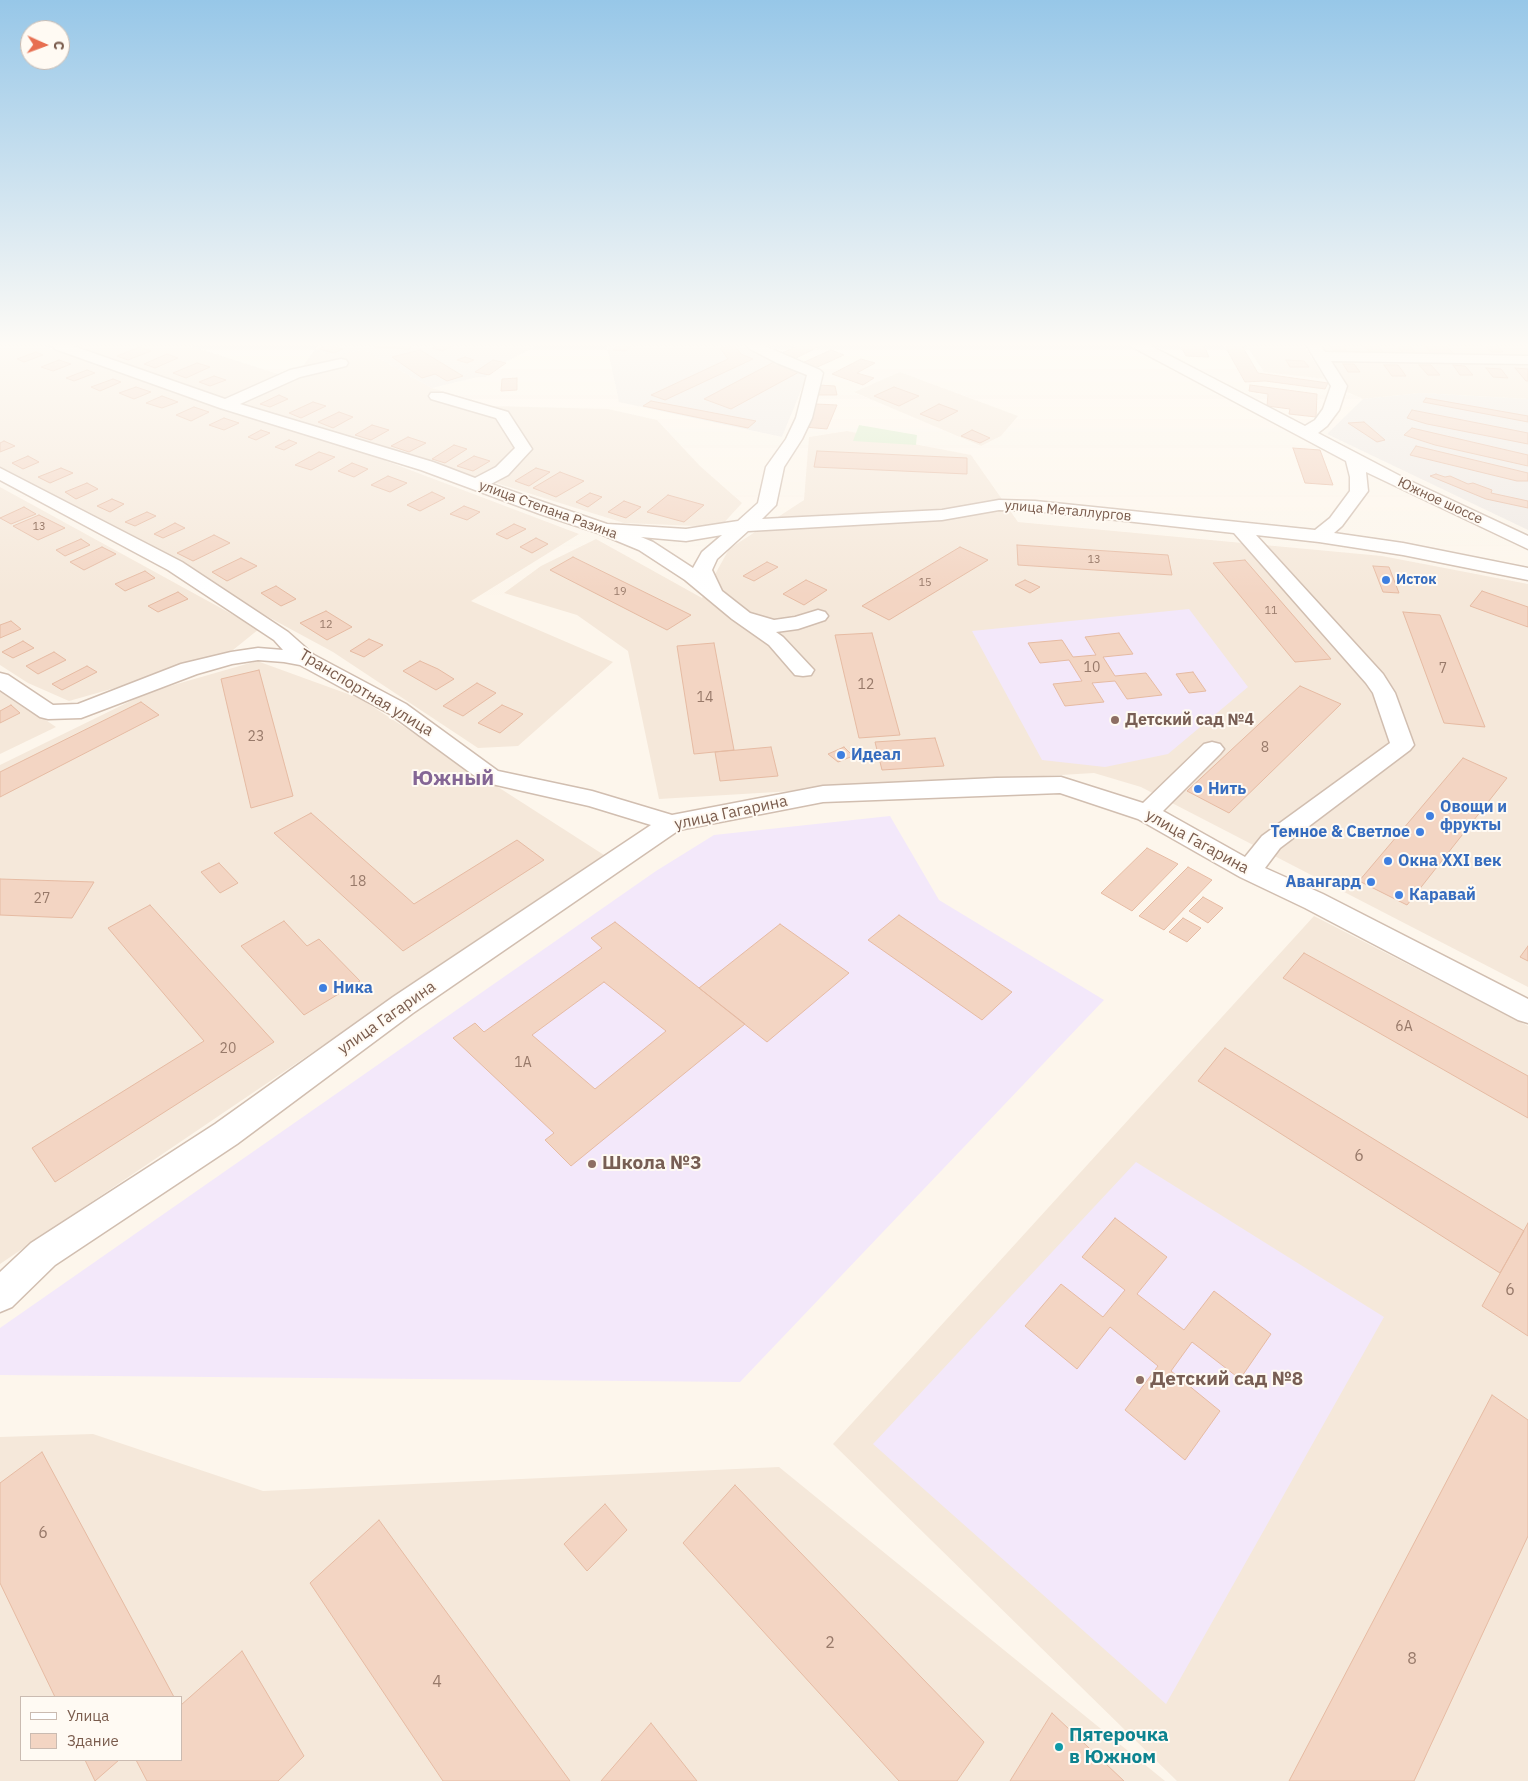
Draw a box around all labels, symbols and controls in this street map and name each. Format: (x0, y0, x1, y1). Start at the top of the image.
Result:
north arrow (20, 20, 70, 70)
text: С (50, 41, 68, 50)
street label: Южное шоссе (1395, 474, 1485, 528)
street label: улица Степана Разина (476, 477, 620, 543)
street label: улица Металлургов (1004, 497, 1132, 525)
house number: 13 (32, 520, 46, 534)
house number: 13 (1087, 553, 1101, 567)
place label: Исток (1396, 572, 1436, 588)
marker: Исток (1380, 574, 1392, 586)
house number: 15 (918, 576, 932, 590)
house number: 19 (613, 585, 627, 599)
house number: 11 (1264, 604, 1278, 618)
house number: 12 (319, 618, 333, 632)
street label: Транспортная улица (295, 645, 437, 741)
house number: 10 (1084, 660, 1100, 676)
house number: 7 (1439, 661, 1447, 677)
house number: 12 (858, 677, 874, 693)
house number: 14 (697, 690, 713, 706)
place label: Детский сад №4 (1125, 710, 1254, 730)
marker: Детский сад №4 (1109, 714, 1121, 726)
house number: 23 (248, 729, 264, 745)
house number: 8 (1261, 740, 1269, 756)
place label: Идеал (851, 745, 901, 765)
marker: Идеал (835, 749, 847, 761)
district label: Южный (412, 766, 494, 792)
place label: Нить (1208, 779, 1246, 799)
marker: Нить (1192, 783, 1204, 795)
street label: улица Гагарина (673, 792, 789, 834)
place label: Овощи и фрукты (1440, 797, 1507, 835)
street label: улица Гагарина (1142, 806, 1252, 878)
marker: Овощи и фрукты (1424, 810, 1436, 822)
place label: Темное & Светлое (1271, 822, 1410, 842)
marker: Темное & Светлое (1414, 826, 1426, 838)
place label: Окна XXI век (1398, 851, 1501, 871)
marker: Окна XXI век (1382, 855, 1394, 867)
place label: Авангард (1286, 872, 1361, 892)
house number: 18 (350, 874, 366, 890)
marker: Авангард (1365, 876, 1377, 888)
place label: Каравай (1409, 885, 1476, 905)
marker: Каравай (1393, 889, 1405, 901)
house number: 27 (34, 891, 50, 907)
street label: улица Гагарина (334, 977, 440, 1059)
place label: Ника (333, 978, 373, 998)
marker: Ника (317, 982, 329, 994)
house number: 6А (1395, 1019, 1413, 1035)
house number: 20 (220, 1041, 236, 1057)
house number: 1А (514, 1055, 532, 1071)
house number: 6 (1354, 1146, 1364, 1166)
place label: Школа №3 (602, 1153, 702, 1175)
marker: Школа №3 (586, 1158, 598, 1170)
house number: 6 (1505, 1280, 1515, 1300)
place label: Детский сад №8 (1150, 1369, 1303, 1391)
marker: Детский сад №8 (1134, 1374, 1146, 1386)
house number: 6 (38, 1523, 48, 1543)
house number: 2 (825, 1633, 835, 1653)
house number: 8 (1407, 1649, 1417, 1669)
house number: 4 (432, 1672, 442, 1692)
legend (20, 1696, 182, 1761)
text: Улица (67, 1706, 109, 1725)
place label: Пятерочка в Южном (1069, 1725, 1169, 1769)
text: Здание (67, 1731, 119, 1750)
marker: Пятерочка в Южном (1053, 1741, 1065, 1753)

